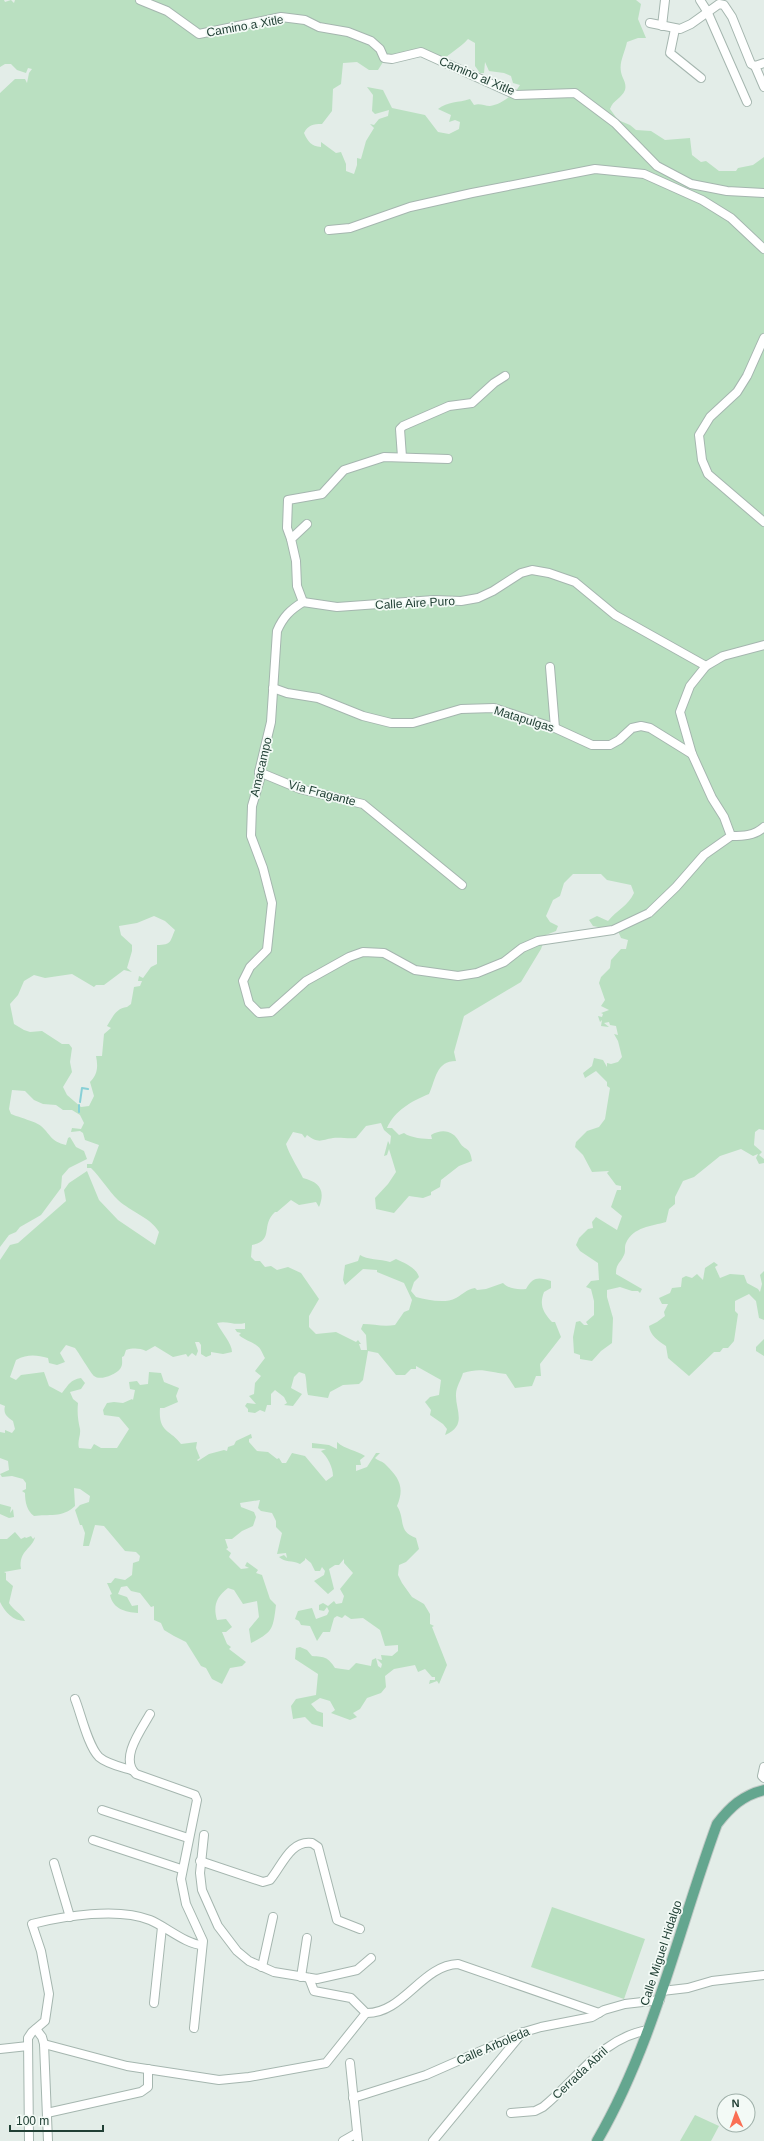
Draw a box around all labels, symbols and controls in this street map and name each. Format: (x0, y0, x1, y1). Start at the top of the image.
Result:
street label: Camino a Xitle (205, 12, 285, 40)
street label: Camino al Xitle (437, 54, 517, 98)
street label: Calle Aire Puro (375, 594, 456, 612)
street label: Matapulgas (492, 703, 556, 735)
street label: Amacampo (247, 736, 275, 798)
street label: Vía Fragante (287, 777, 358, 809)
street label: Calle Miguel Hidalgo (637, 1898, 685, 2008)
street label: Calle Arboleda (454, 2024, 532, 2068)
street label: Cerrada Abril (550, 2044, 610, 2102)
north arrow (716, 2093, 756, 2133)
text: N (731, 2097, 740, 2109)
scale bar (10, 2107, 103, 2133)
text: 100 m (16, 2114, 49, 2128)

